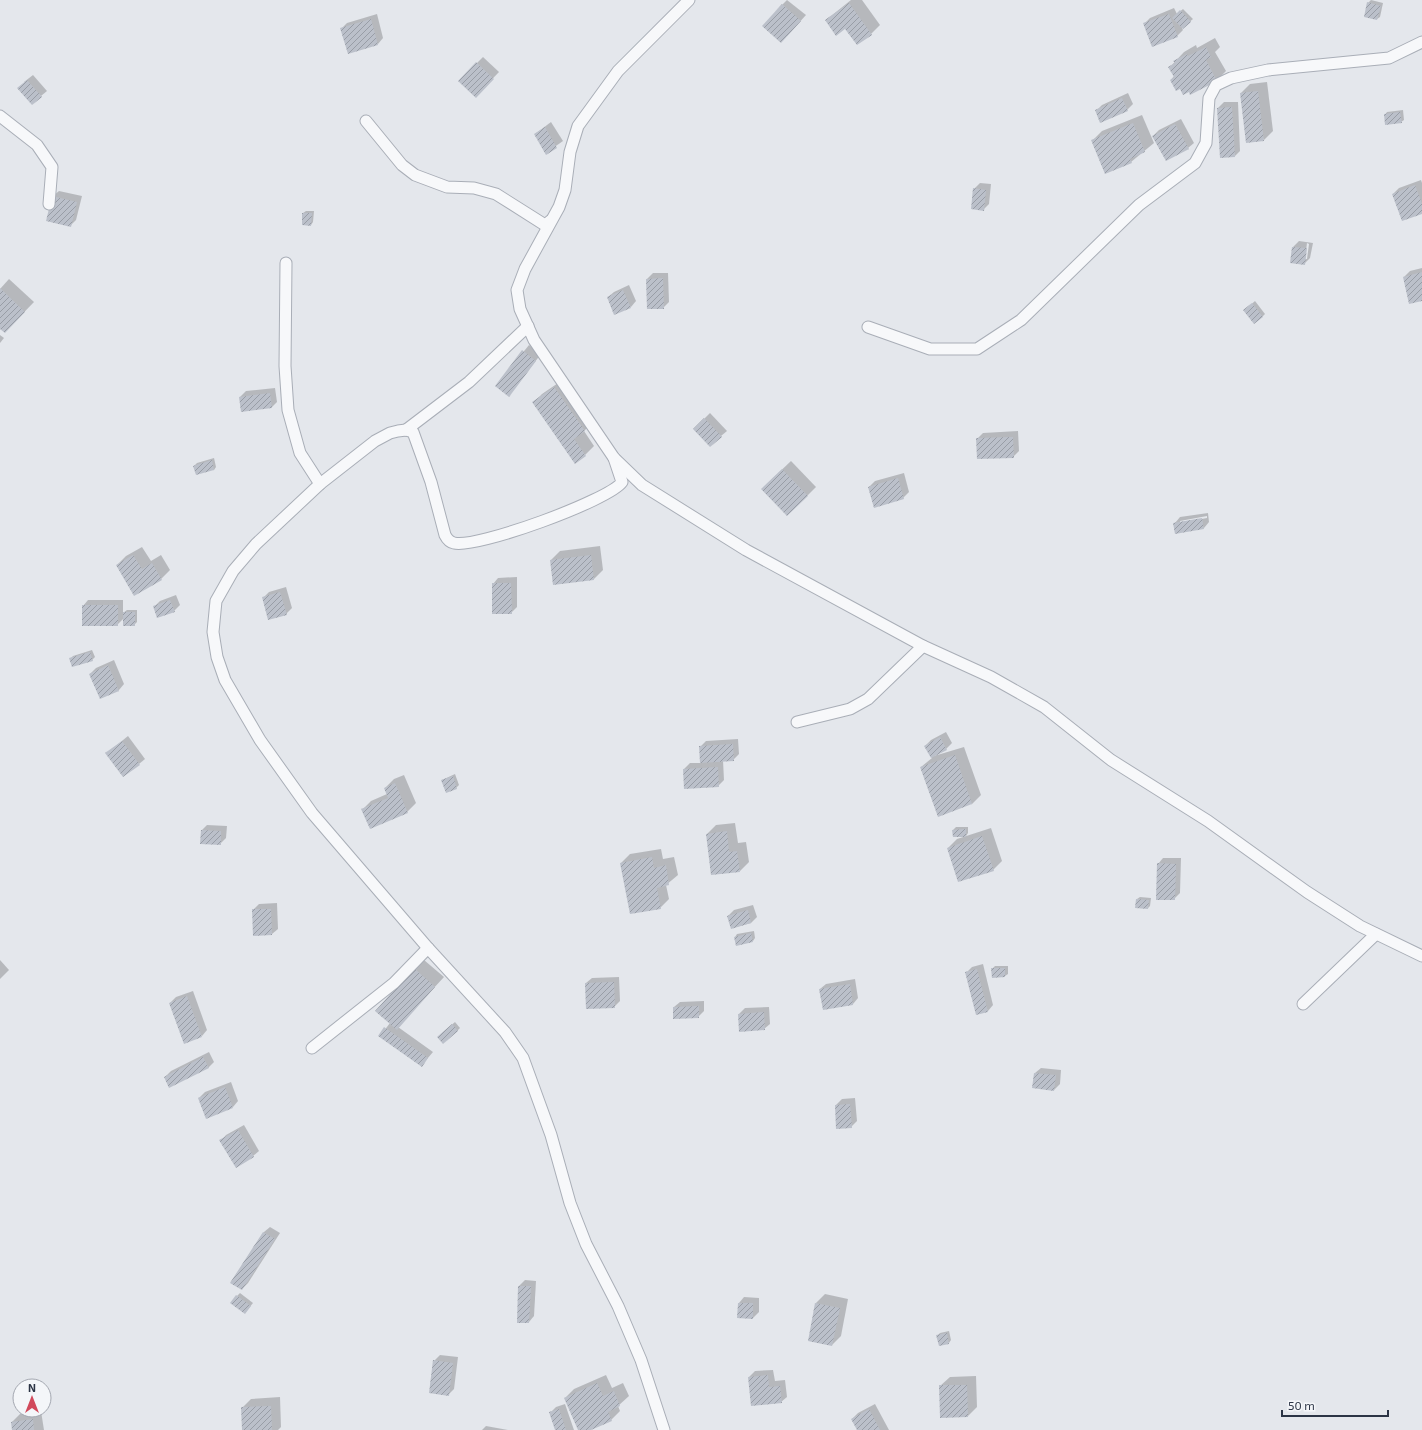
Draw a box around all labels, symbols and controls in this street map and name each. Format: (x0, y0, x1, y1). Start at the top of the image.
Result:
north arrow (12, 1378, 52, 1418)
text: N (28, 1381, 36, 1394)
scale bar (1282, 1392, 1388, 1418)
text: 50 m (1288, 1398, 1315, 1412)

